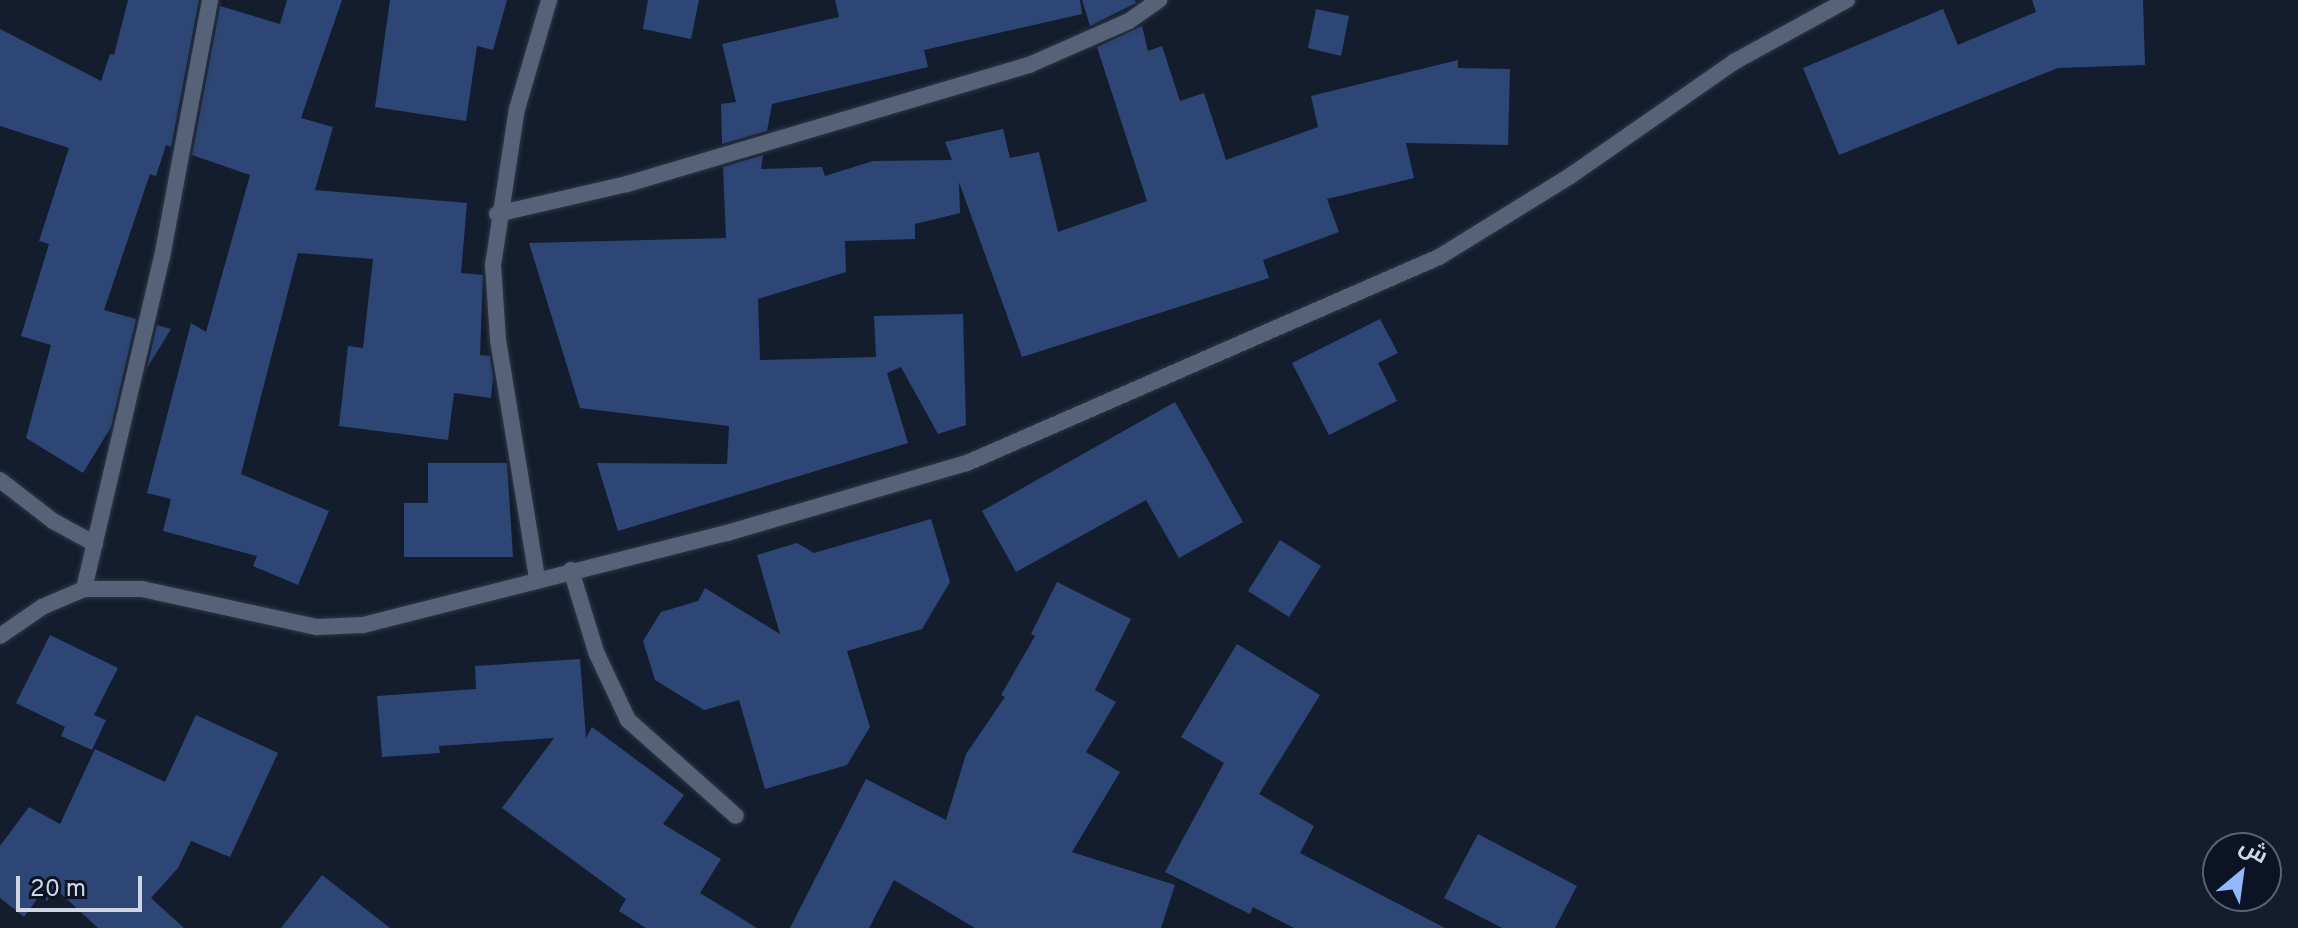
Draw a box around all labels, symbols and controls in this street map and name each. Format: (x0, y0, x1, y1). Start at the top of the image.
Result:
north arrow (2202, 832, 2282, 912)
text: ش (2234, 834, 2272, 871)
scale bar (20, 860, 146, 910)
text: 20 m (30, 875, 86, 905)

